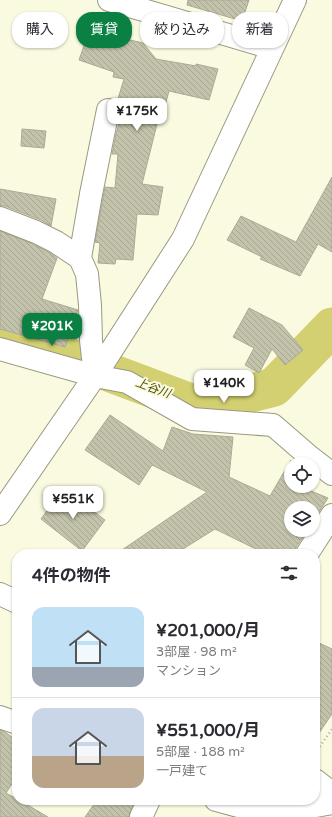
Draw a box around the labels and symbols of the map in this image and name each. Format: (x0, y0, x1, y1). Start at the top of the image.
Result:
pin: ¥175K (109, 98, 165, 132)
pin: ¥201K (24, 313, 80, 347)
pin: ¥140K (196, 370, 252, 404)
water label: 上谷川 (134, 375, 174, 401)
pin: ¥551K (45, 486, 101, 520)

